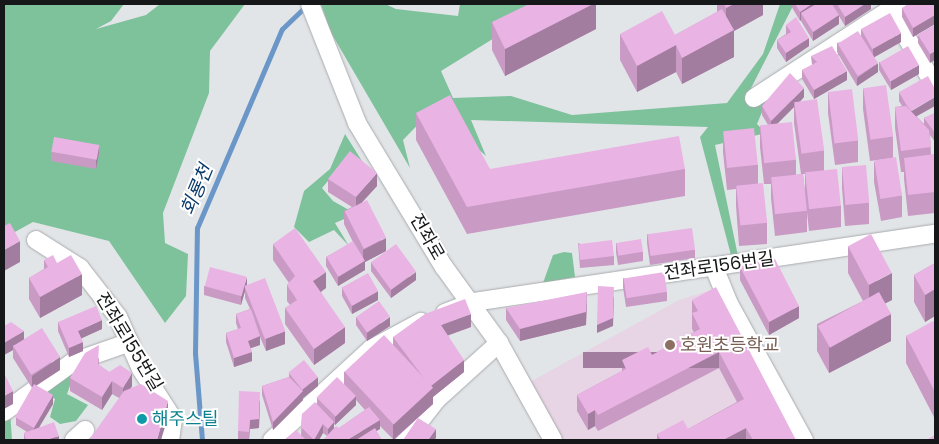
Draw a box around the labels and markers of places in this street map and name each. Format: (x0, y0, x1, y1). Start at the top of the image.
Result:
place label: 호원초등학교 (680, 334, 779, 356)
marker: 호원초등학교 (664, 339, 676, 351)
place label: 해주스틸 (152, 408, 218, 430)
marker: 해주스틸 (136, 413, 148, 425)

